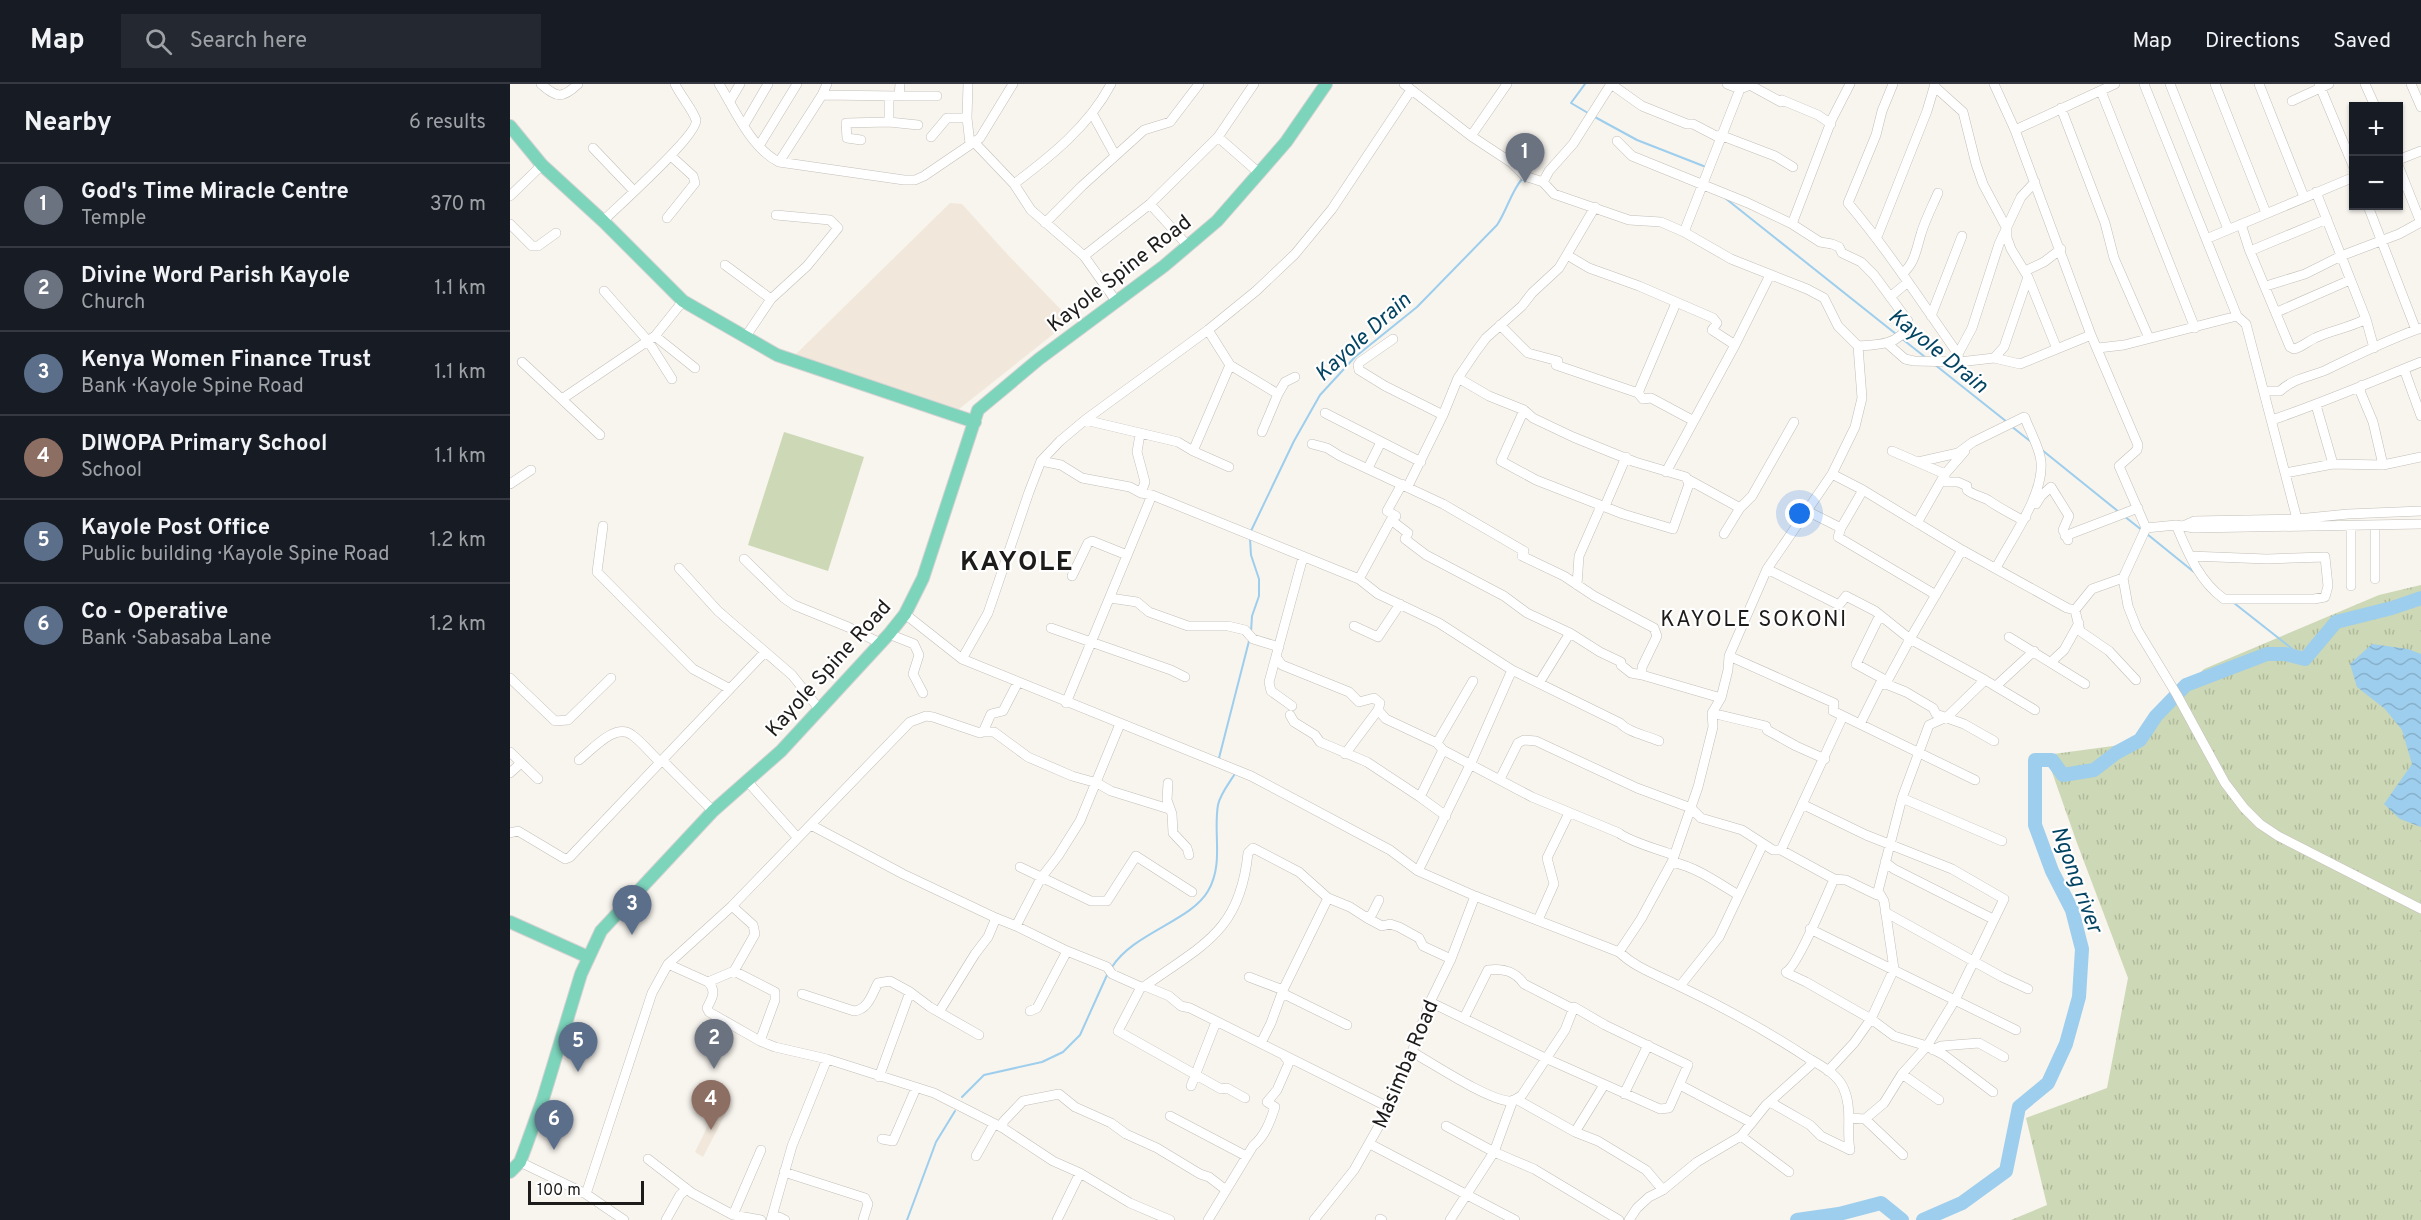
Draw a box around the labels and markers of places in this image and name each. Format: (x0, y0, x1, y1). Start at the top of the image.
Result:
pin: 1 (1506, 134, 1544, 183)
pin: 3 (612, 886, 652, 935)
pin: 2 (694, 1020, 734, 1069)
pin: 5 (558, 1022, 598, 1072)
pin: 4 (692, 1080, 730, 1130)
pin: 6 (534, 1100, 573, 1150)

